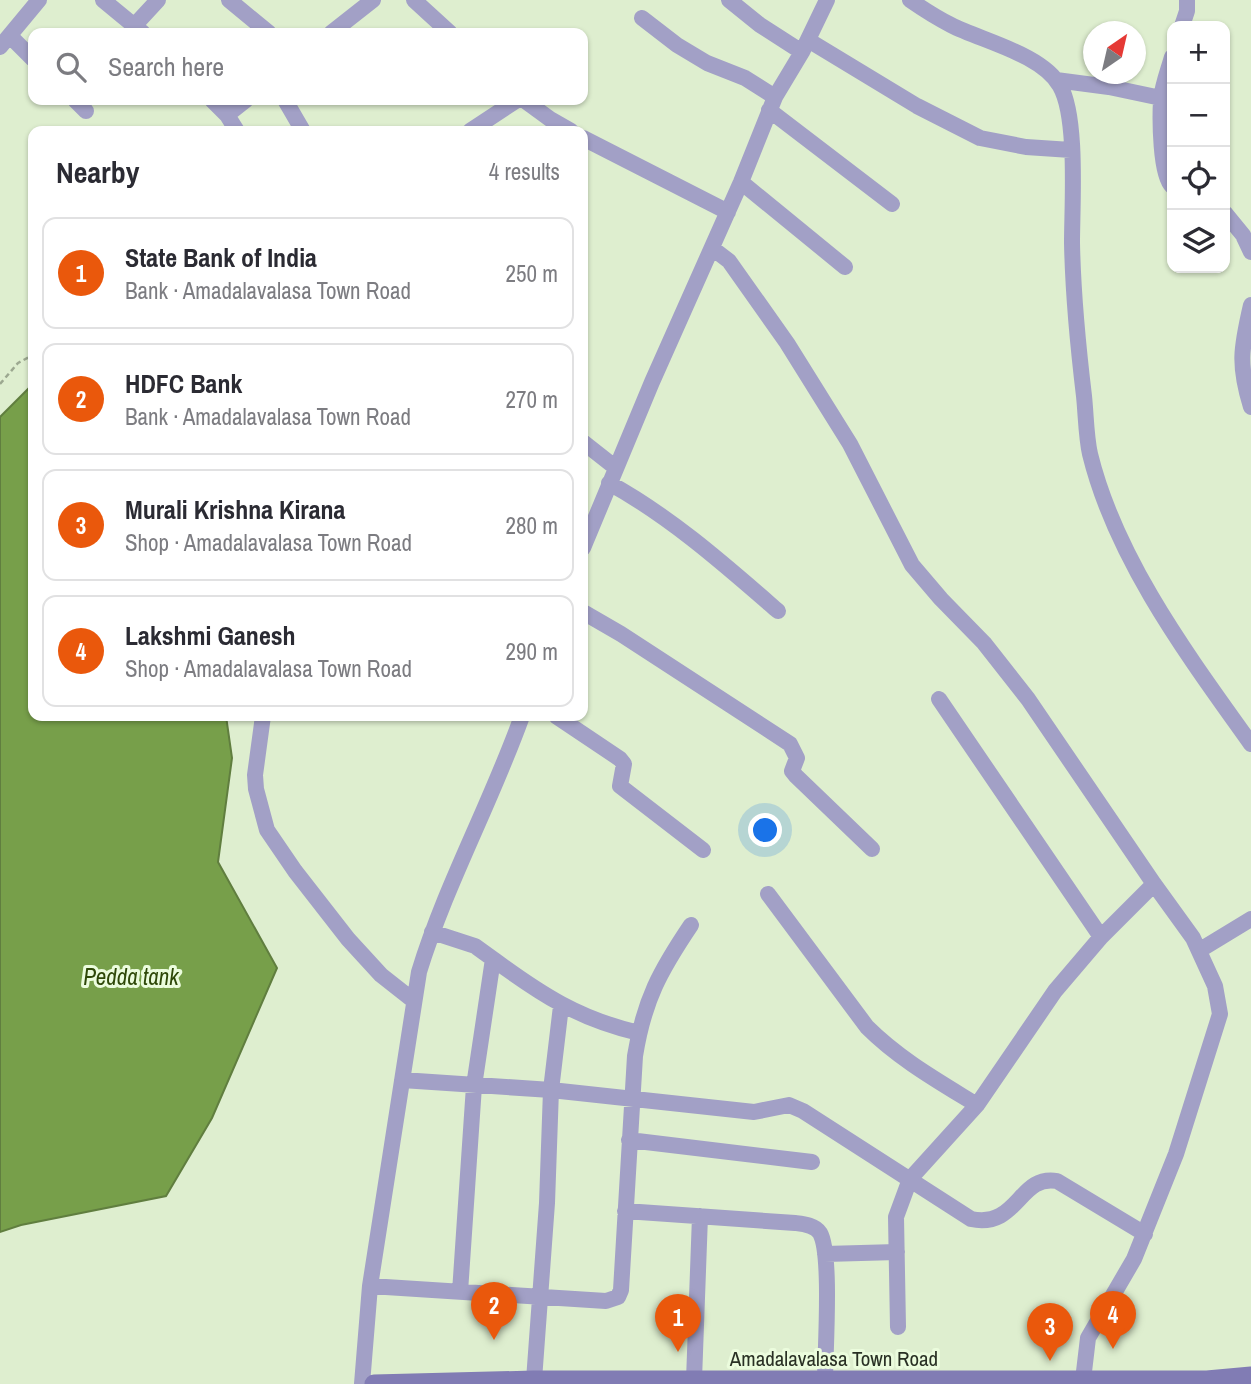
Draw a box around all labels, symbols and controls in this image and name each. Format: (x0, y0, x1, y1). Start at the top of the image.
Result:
north arrow (1083, 21, 1146, 84)
map controls (1167, 21, 1230, 273)
button: + (1167, 21, 1230, 84)
search box (28, 28, 588, 105)
icon: search (52, 48, 90, 86)
text: Search here (108, 49, 224, 84)
button: − (1167, 84, 1230, 147)
button: locate (1167, 147, 1230, 210)
text: Nearby (56, 152, 139, 192)
text: 4 results (489, 156, 560, 187)
button: layers (1167, 210, 1230, 273)
text: State Bank of India (125, 240, 317, 275)
text: 1 (76, 258, 86, 289)
text: 250 m (506, 258, 558, 289)
text: Bank · Amadalavalasa Town Road (125, 275, 411, 306)
text: HDFC Bank (125, 366, 242, 401)
text: 2 (76, 384, 86, 415)
text: 270 m (506, 384, 558, 415)
text: Bank · Amadalavalasa Town Road (125, 401, 411, 432)
text: Murali Krishna Kirana (125, 492, 345, 527)
text: 3 (76, 510, 86, 541)
text: 280 m (506, 510, 558, 541)
text: Shop · Amadalavalasa Town Road (125, 527, 412, 558)
text: Lakshmi Ganesh (125, 618, 296, 653)
text: 4 (76, 636, 86, 667)
text: 290 m (506, 636, 558, 667)
text: Shop · Amadalavalasa Town Road (125, 653, 412, 684)
your location (748, 813, 782, 847)
water label: Pedda tank (83, 961, 180, 992)
pin: 2 (471, 1282, 517, 1340)
pin: 4 (1090, 1291, 1136, 1349)
pin: 1 (655, 1294, 701, 1352)
pin: 3 (1027, 1303, 1073, 1361)
street label: Amadalavalasa Town Road (729, 1344, 938, 1373)

